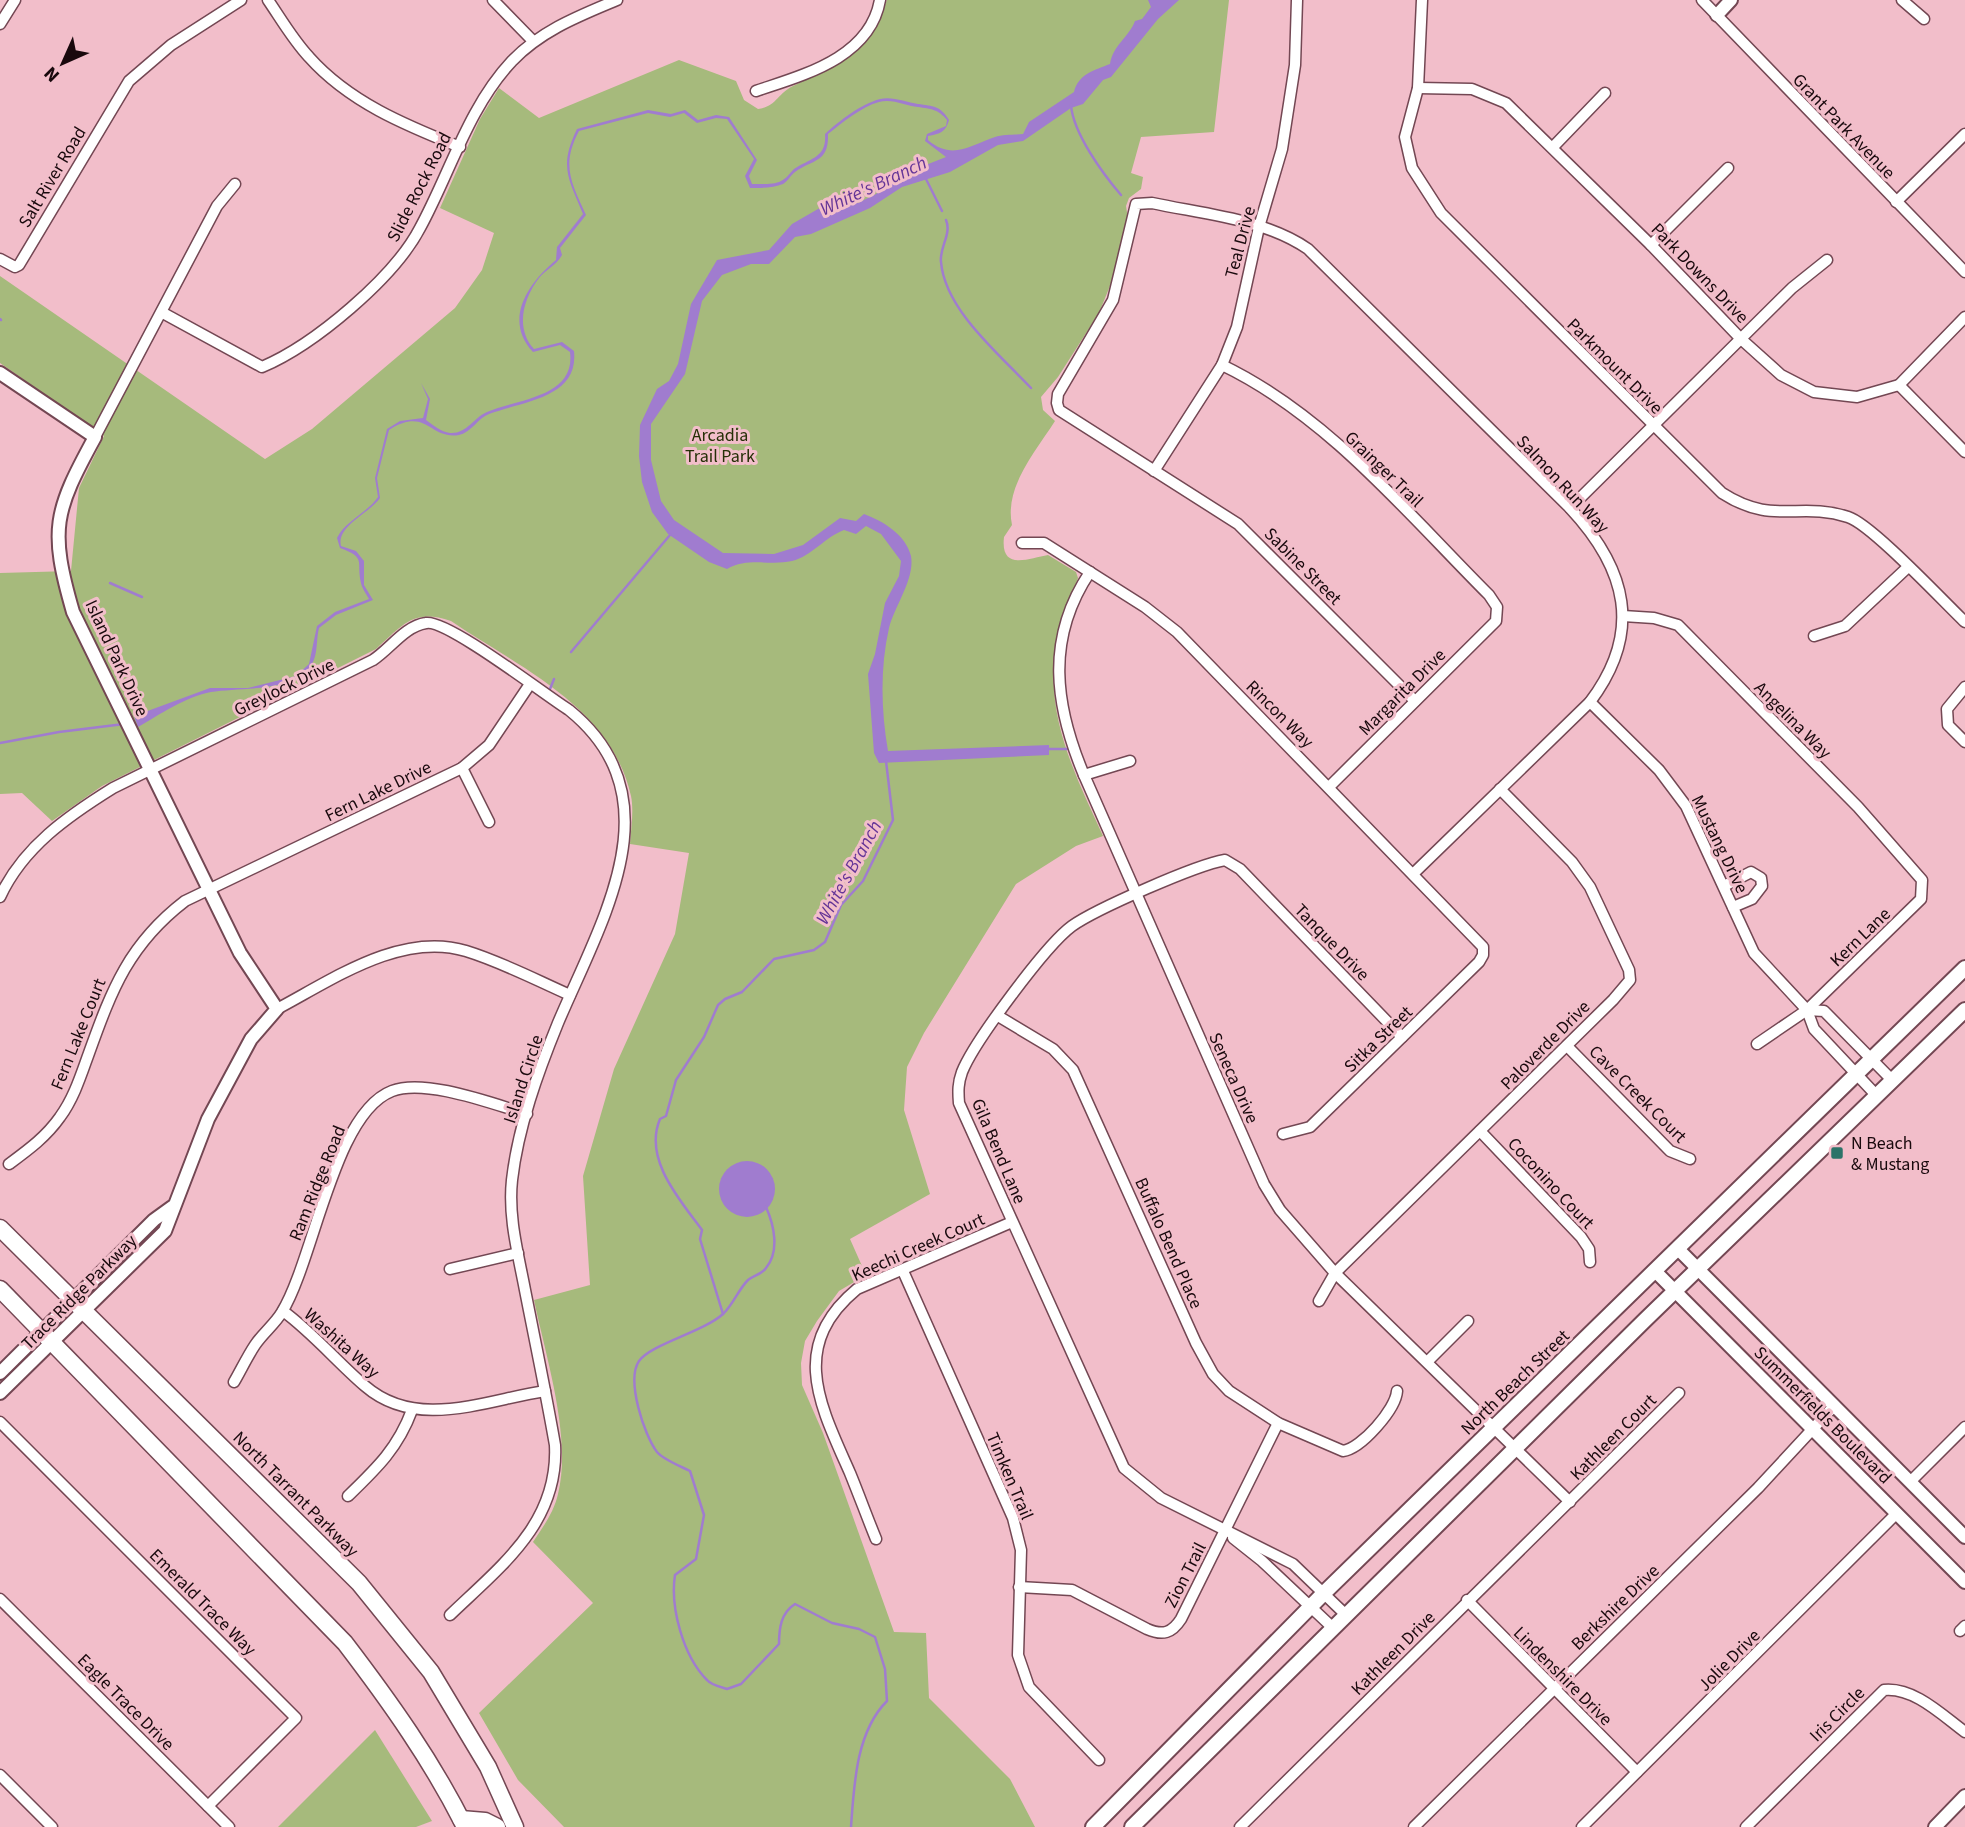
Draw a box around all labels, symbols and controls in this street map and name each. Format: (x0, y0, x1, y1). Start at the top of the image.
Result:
north arrow (28, 28, 98, 98)
text: N (38, 60, 66, 88)
street label: Grant Park Avenue (1787, 68, 1901, 185)
street label: Salt River Road (13, 122, 92, 232)
street label: Slide Rock Road (381, 128, 458, 247)
water label: White's Branch (816, 150, 931, 223)
street label: Teal Drive (1219, 203, 1262, 281)
street label: Park Downs Drive (1645, 218, 1754, 329)
street label: Parkmount Drive (1561, 313, 1668, 420)
park label: Arcadia Trail Park (685, 423, 755, 469)
street label: Grainger Trail (1339, 425, 1429, 513)
street label: Salmon Run Way (1510, 430, 1615, 539)
street label: Sabine Street (1258, 522, 1347, 611)
street label: Island Park Drive (79, 596, 154, 720)
street label: Margarita Drive (1353, 643, 1452, 742)
street label: Greylock Drive (230, 652, 339, 723)
street label: Rincon Way (1240, 675, 1320, 754)
street label: Angelina Way (1748, 676, 1837, 765)
street label: Fern Lake Drive (321, 755, 436, 828)
street label: Mustang Drive (1685, 791, 1754, 898)
water label: White's Branch (810, 816, 889, 930)
street label: Tanque Drive (1288, 898, 1375, 987)
street label: Kern Lane (1825, 902, 1896, 973)
street label: Fern Lake Court (45, 975, 112, 1094)
street label: Paloverde Drive (1495, 995, 1596, 1096)
street label: Sitka Street (1339, 1000, 1418, 1078)
street label: Seneca Drive (1202, 1029, 1265, 1128)
street label: Island Circle (497, 1032, 550, 1127)
street label: Cave Creek Court (1583, 1040, 1692, 1149)
street label: Gila Bend Lane (965, 1095, 1032, 1208)
street label: Ram Ridge Road (283, 1122, 352, 1245)
place label: N Beach & Mustang (1851, 1131, 1929, 1177)
street label: Coconino Court (1502, 1132, 1600, 1235)
marker: N Beach & Mustang (1829, 1145, 1845, 1161)
street label: Buffalo Bend Place (1128, 1174, 1209, 1313)
street label: Keechi Creek Court (848, 1207, 989, 1288)
street label: Trace Ridge Parkway (16, 1229, 143, 1356)
street label: Washita Way (298, 1302, 386, 1385)
street label: North Beach Street (1456, 1324, 1575, 1441)
street label: Summerfields Boulevard (1748, 1341, 1897, 1490)
street label: Kathleen Court (1565, 1389, 1662, 1486)
street label: North Tarrant Parkway (227, 1426, 365, 1563)
street label: Timken Trail (980, 1429, 1039, 1524)
street label: Zion Trail (1158, 1538, 1212, 1612)
street label: Emerald Trace Way (144, 1543, 262, 1662)
street label: Berkshire Drive (1566, 1559, 1665, 1656)
street label: Kathleen Drive (1346, 1606, 1441, 1701)
street label: Lindenshire Drive (1507, 1621, 1618, 1732)
street label: Jolie Drive (1693, 1624, 1766, 1697)
street label: Eagle Trace Drive (72, 1648, 180, 1756)
street label: Iris Circle (1804, 1681, 1871, 1748)

